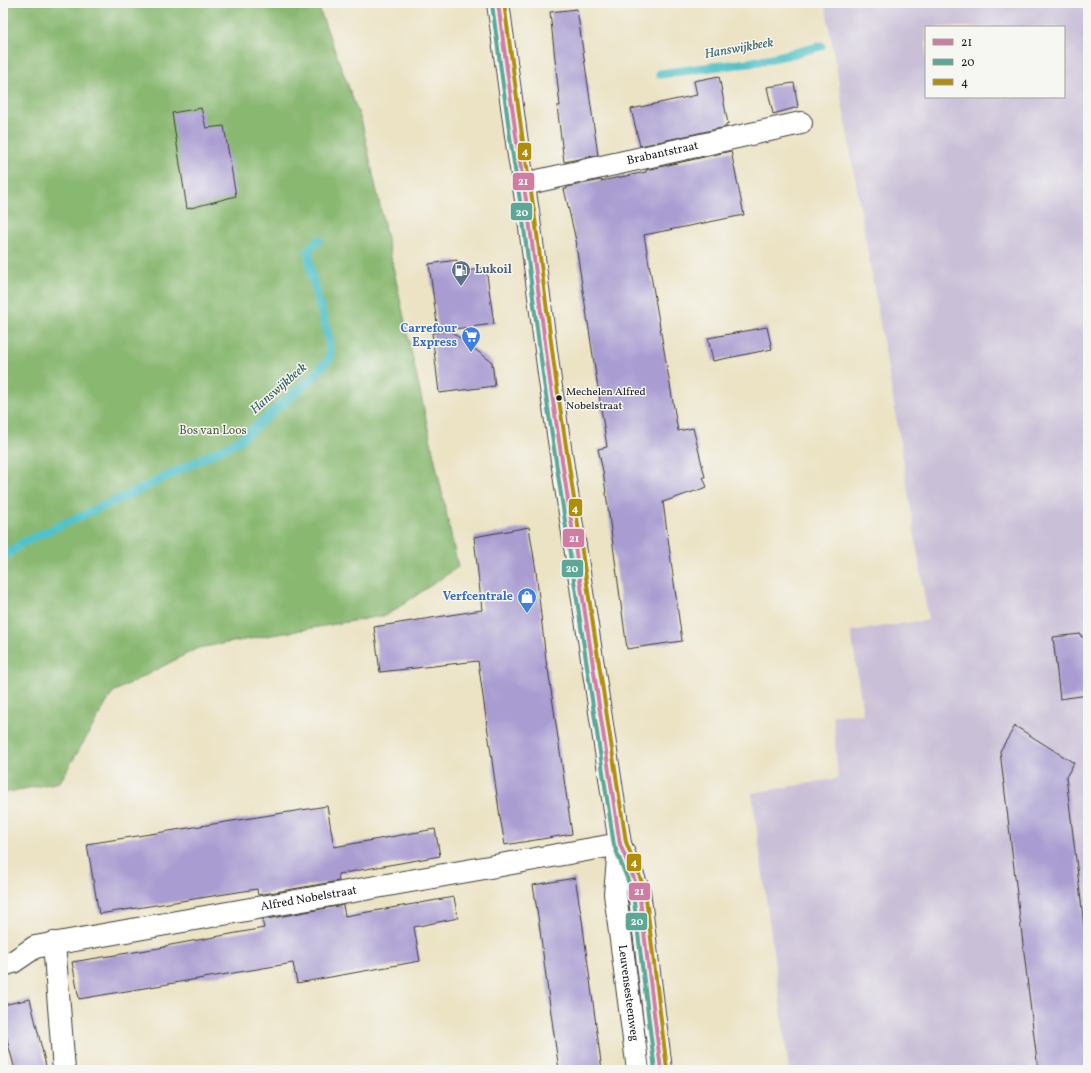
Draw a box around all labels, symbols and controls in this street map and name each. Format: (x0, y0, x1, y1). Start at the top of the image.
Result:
legend (925, 26, 1065, 98)
water label: Hanswijkbeek (703, 34, 775, 64)
text: 21 (961, 35, 972, 51)
text: 20 (961, 55, 975, 71)
text: 4 (961, 75, 968, 91)
street label: Brabantstraat (625, 138, 700, 169)
line badge: 4 (517, 142, 532, 161)
text: 4 (522, 145, 529, 160)
line badge: 21 (512, 172, 535, 191)
text: 21 (518, 175, 528, 190)
line badge: 20 (510, 202, 533, 221)
text: 20 (516, 206, 528, 221)
fuel station icon: Lukoil (450, 259, 472, 287)
place label: Lukoil (475, 262, 512, 278)
place label: Carrefour Express (401, 321, 457, 351)
supermarket icon: Carrefour Express (460, 325, 482, 353)
water label: Hanswijkbeek (247, 359, 311, 419)
place label: Mechelen Alfred Nobelstraat (566, 385, 646, 414)
marker: Mechelen Alfred Nobelstraat (554, 393, 564, 403)
park label: Bos van Loos (179, 423, 247, 439)
line badge: 4 (568, 498, 583, 517)
text: 4 (572, 502, 579, 517)
line badge: 21 (562, 528, 585, 548)
text: 21 (569, 532, 579, 547)
line badge: 20 (561, 559, 584, 578)
text: 20 (566, 562, 578, 577)
shop icon: Verfcentrale (516, 586, 538, 614)
place label: Verfcentrale (443, 589, 513, 605)
line badge: 4 (626, 853, 642, 872)
text: 4 (631, 856, 638, 871)
street label: Alfred Nobelstraat (259, 882, 358, 915)
line badge: 21 (628, 882, 651, 901)
text: 21 (634, 885, 644, 900)
line badge: 20 (625, 912, 648, 931)
text: 20 (631, 915, 643, 930)
street label: Leuvensesteenweg (614, 944, 642, 1042)

